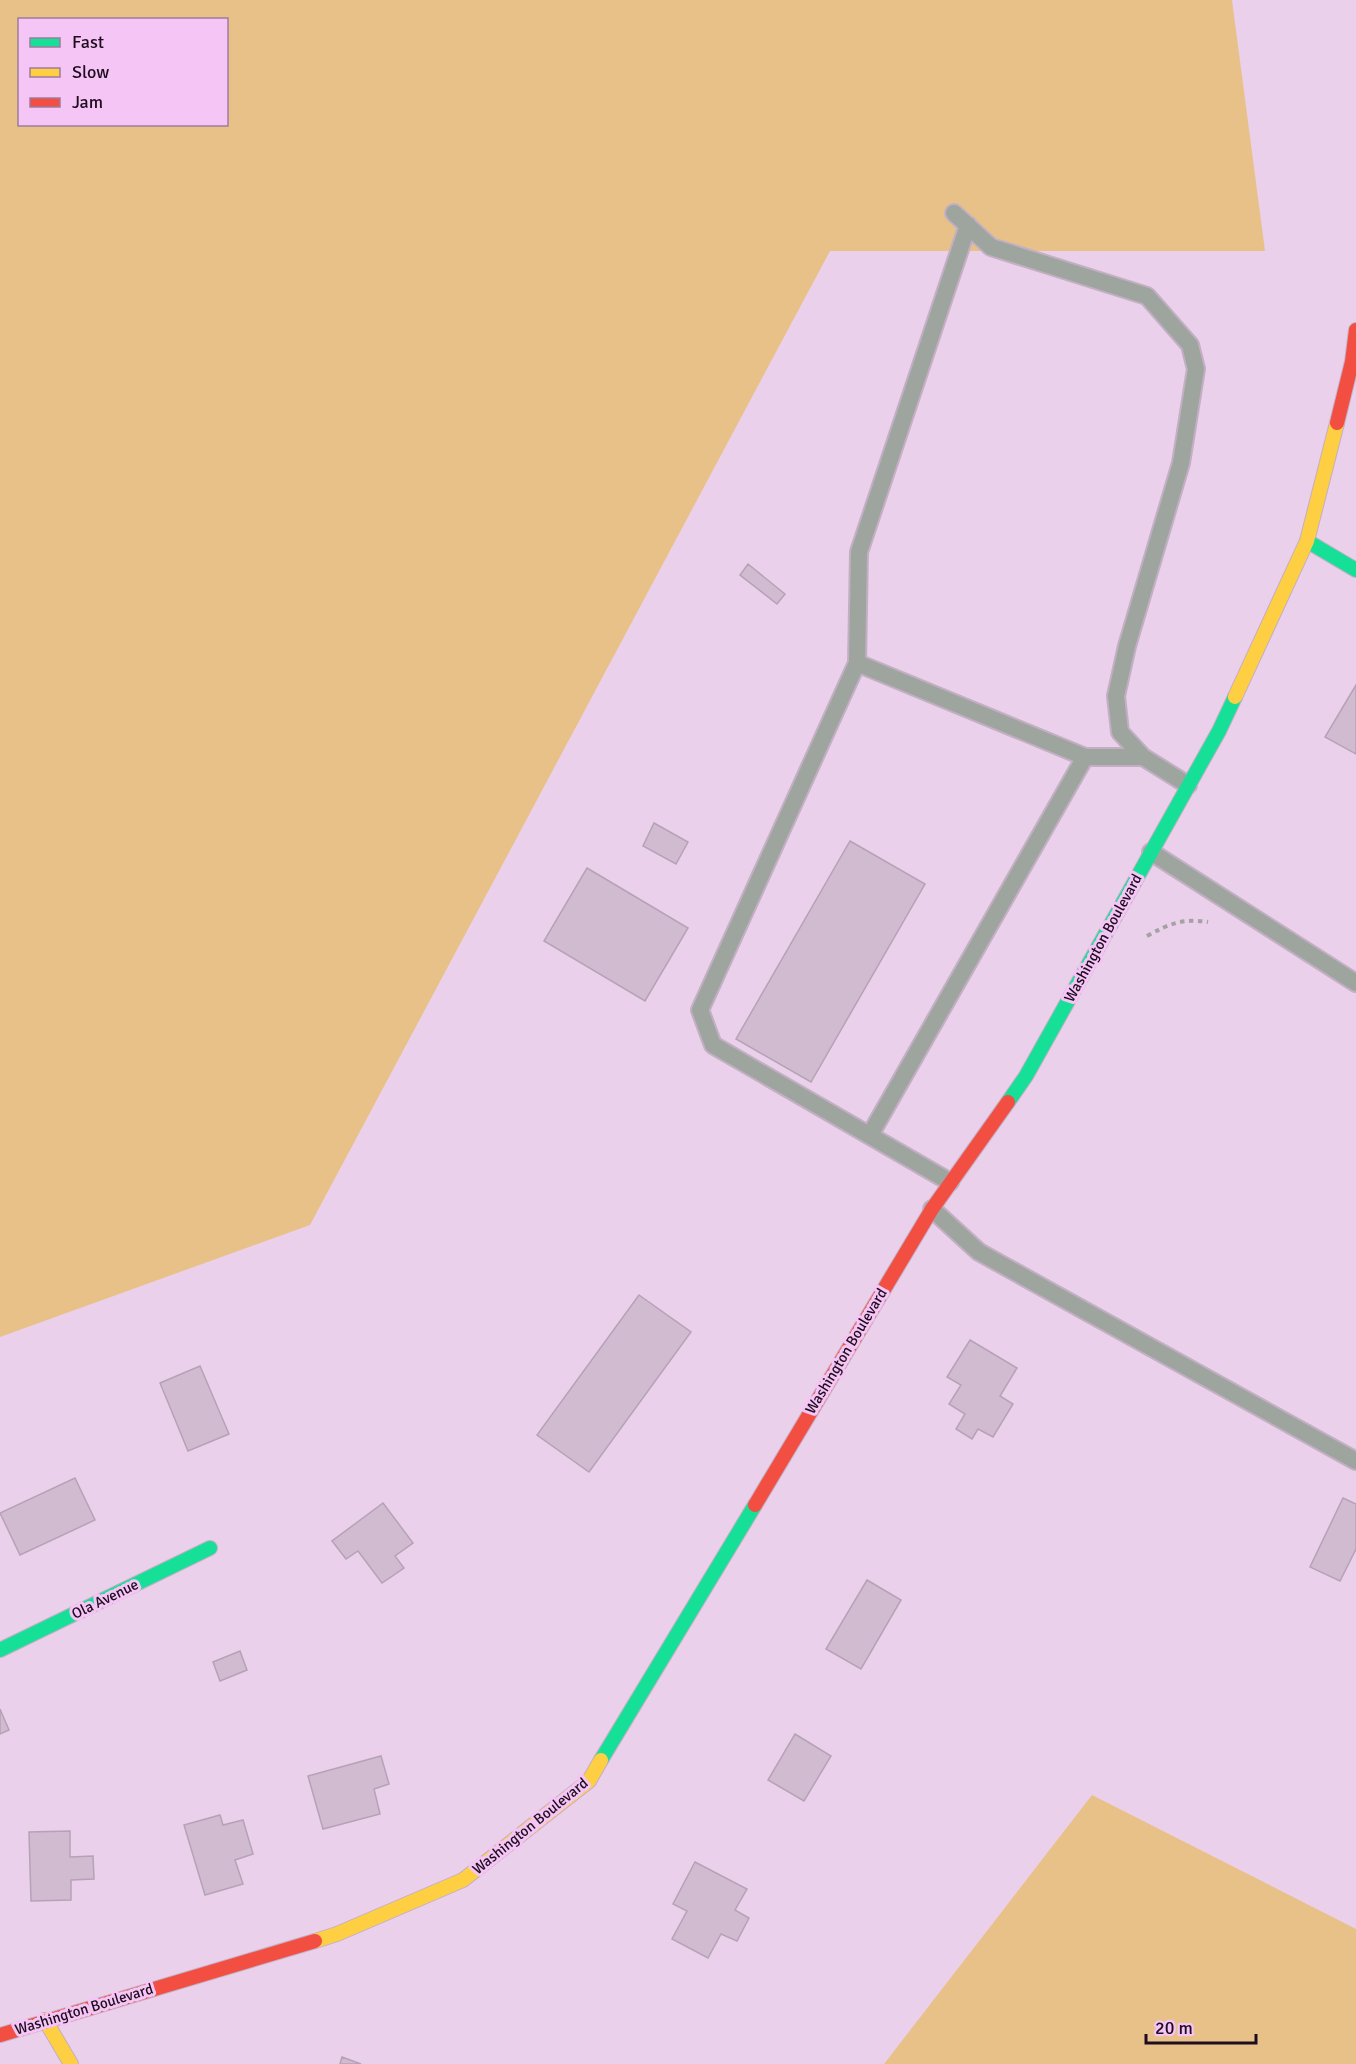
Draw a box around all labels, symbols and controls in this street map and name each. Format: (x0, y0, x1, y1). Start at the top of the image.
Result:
legend (18, 18, 228, 126)
text: Fast (72, 31, 104, 53)
text: Slow (72, 61, 109, 83)
text: Jam (72, 91, 103, 113)
street label: Washington Boulevard (1060, 871, 1146, 1005)
street label: Washington Boulevard (801, 1285, 891, 1417)
street label: Ola Avenue (69, 1575, 141, 1623)
street label: Washington Boulevard (469, 1774, 591, 1878)
street label: Washington Boulevard (13, 1979, 155, 2039)
scale bar (1146, 2007, 1256, 2045)
text: 20 m (1155, 2017, 1193, 2039)

